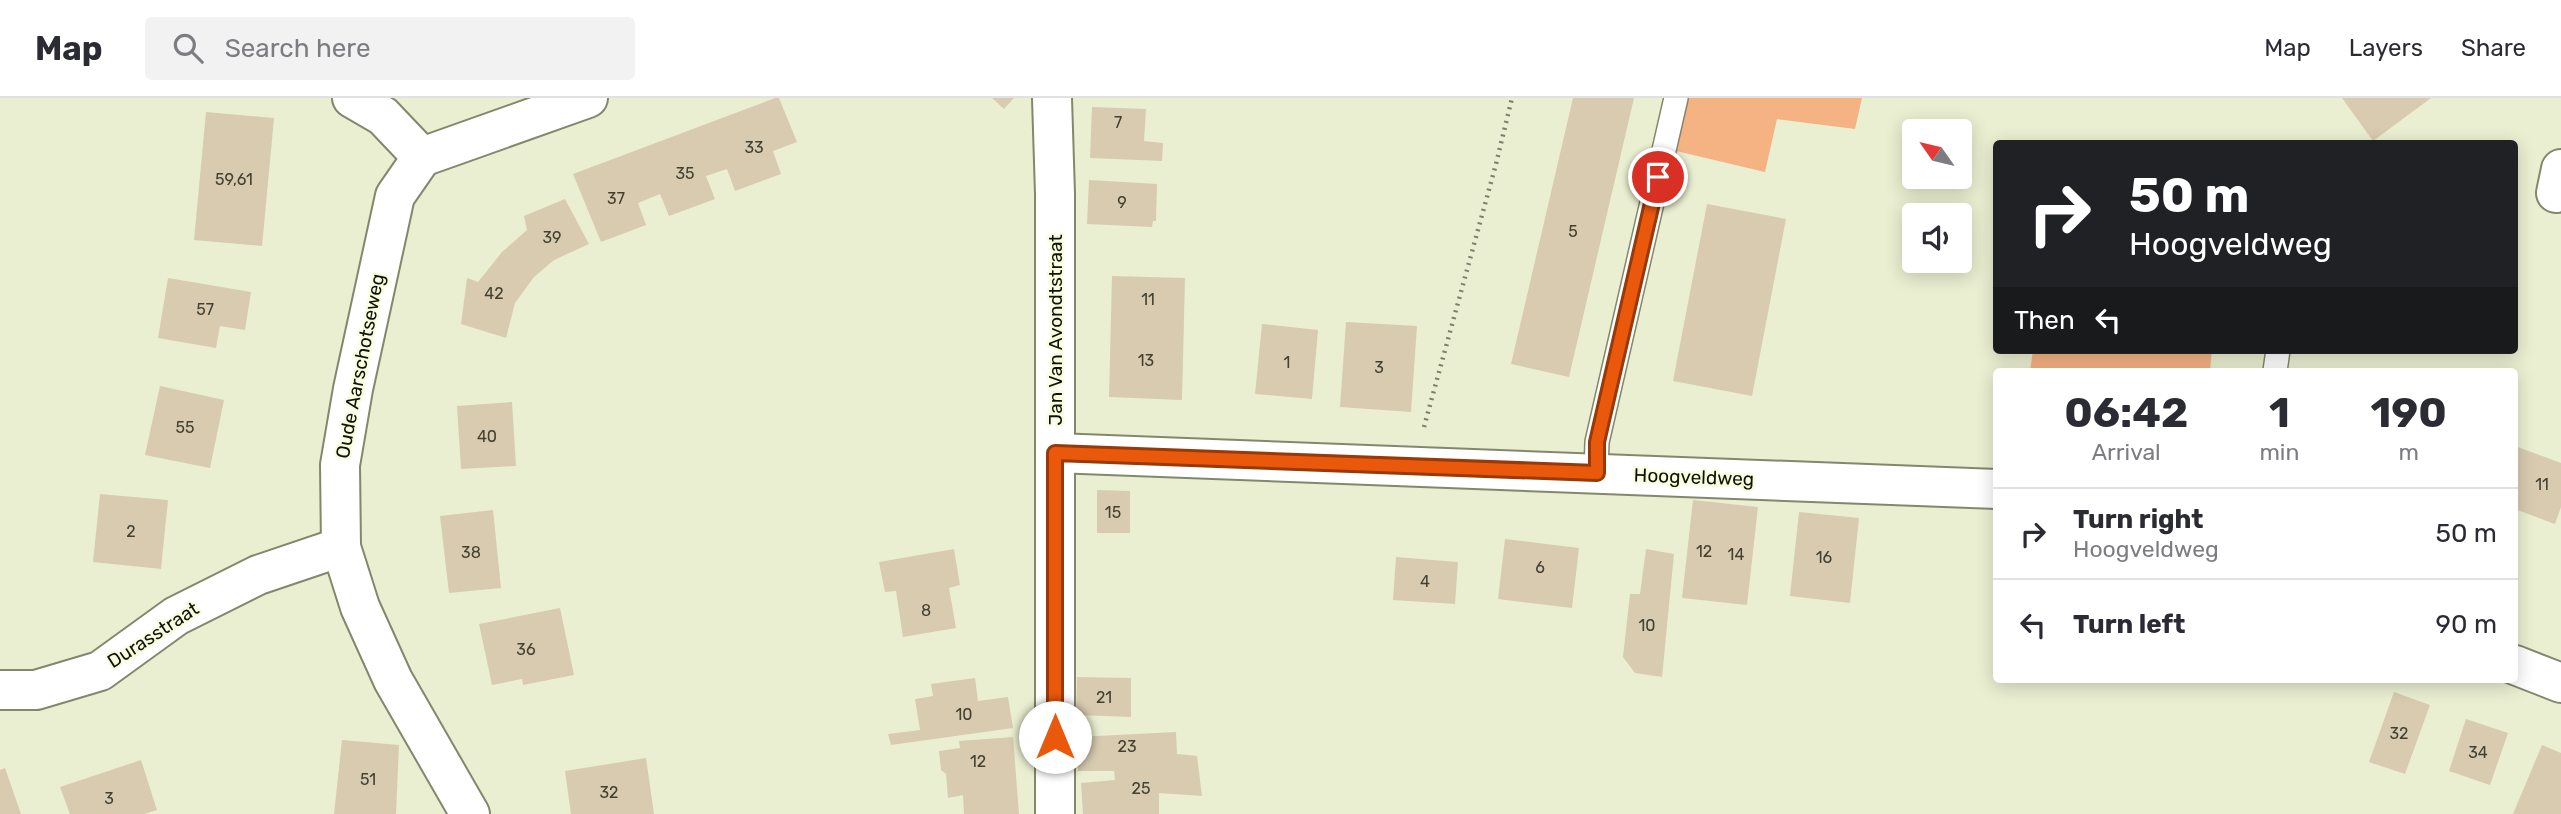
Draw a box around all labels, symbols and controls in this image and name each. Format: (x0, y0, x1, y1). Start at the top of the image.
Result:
search box (145, 17, 635, 80)
text: Map (35, 29, 103, 68)
icon: search (169, 29, 207, 67)
text: Search here (225, 33, 370, 64)
text: Map (2264, 34, 2311, 62)
text: Layers (2349, 34, 2423, 62)
text: Share (2461, 34, 2526, 62)
house number: 7 (1114, 113, 1122, 132)
north arrow (1902, 119, 1972, 189)
map controls (1902, 119, 1972, 273)
house number: 33 (744, 138, 764, 157)
pin (1628, 147, 1688, 207)
icon: arrive (1639, 158, 1677, 196)
house number: 35 (675, 164, 695, 183)
text: 50 m (2129, 166, 2249, 224)
icon: right (2014, 168, 2105, 259)
house number: 59,61 (215, 170, 253, 189)
house number: 37 (607, 189, 625, 208)
house number: 9 (1117, 193, 1127, 212)
button: sound (1902, 203, 1972, 273)
house number: 5 (1568, 222, 1578, 241)
text: Hoogveldweg (2129, 225, 2332, 263)
house number: 39 (542, 228, 562, 247)
street label: Jan Van Avondtstraat (1044, 234, 1067, 426)
street label: Oude Aarschotseweg (331, 272, 389, 460)
house number: 42 (484, 284, 504, 303)
house number: 11 (1141, 290, 1155, 309)
house number: 57 (196, 300, 214, 319)
icon: left (2089, 301, 2127, 339)
text: Then (2014, 305, 2075, 336)
house number: 13 (1138, 351, 1154, 370)
house number: 1 (1284, 353, 1290, 372)
house number: 3 (1374, 358, 1384, 377)
text: 06:42 (2064, 388, 2188, 438)
text: 1 (2269, 388, 2290, 438)
text: 190 (2370, 388, 2447, 438)
house number: 55 (175, 418, 195, 437)
house number: 40 (477, 427, 497, 446)
text: Arrival (2092, 438, 2161, 466)
text: min (2259, 438, 2299, 466)
text: m (2398, 438, 2419, 466)
street label: Hoogveldweg (1633, 463, 1755, 491)
house number: 11 (2535, 475, 2549, 494)
house number: 15 (1105, 503, 1121, 522)
text: Turn right (2073, 504, 2203, 535)
icon: right (2014, 515, 2052, 553)
text: 50 m (2436, 518, 2497, 549)
house number: 2 (126, 522, 136, 541)
text: Hoogveldweg (2073, 535, 2219, 563)
house number: 12 (1696, 542, 1712, 561)
house number: 38 (461, 543, 481, 562)
house number: 14 (1728, 545, 1744, 564)
house number: 16 (1816, 548, 1833, 567)
house number: 6 (1535, 558, 1545, 577)
house number: 4 (1420, 572, 1430, 591)
street label: Durasstraat (103, 597, 203, 673)
house number: 8 (921, 601, 931, 620)
icon: left (2014, 606, 2052, 644)
text: Turn left (2073, 609, 2185, 640)
text: 90 m (2436, 609, 2497, 640)
house number: 10 (1638, 616, 1656, 635)
house number: 36 (516, 640, 536, 659)
house number: 21 (1096, 688, 1112, 707)
position arrow (1018, 700, 1092, 774)
house number: 10 (955, 705, 973, 724)
house number: 32 (2389, 724, 2409, 743)
house number: 23 (1117, 737, 1137, 756)
house number: 34 (2468, 743, 2488, 762)
house number: 12 (970, 752, 986, 771)
house number: 51 (360, 770, 376, 789)
house number: 25 (1132, 779, 1150, 798)
house number: 32 (599, 783, 619, 802)
house number: 3 (104, 789, 114, 808)

